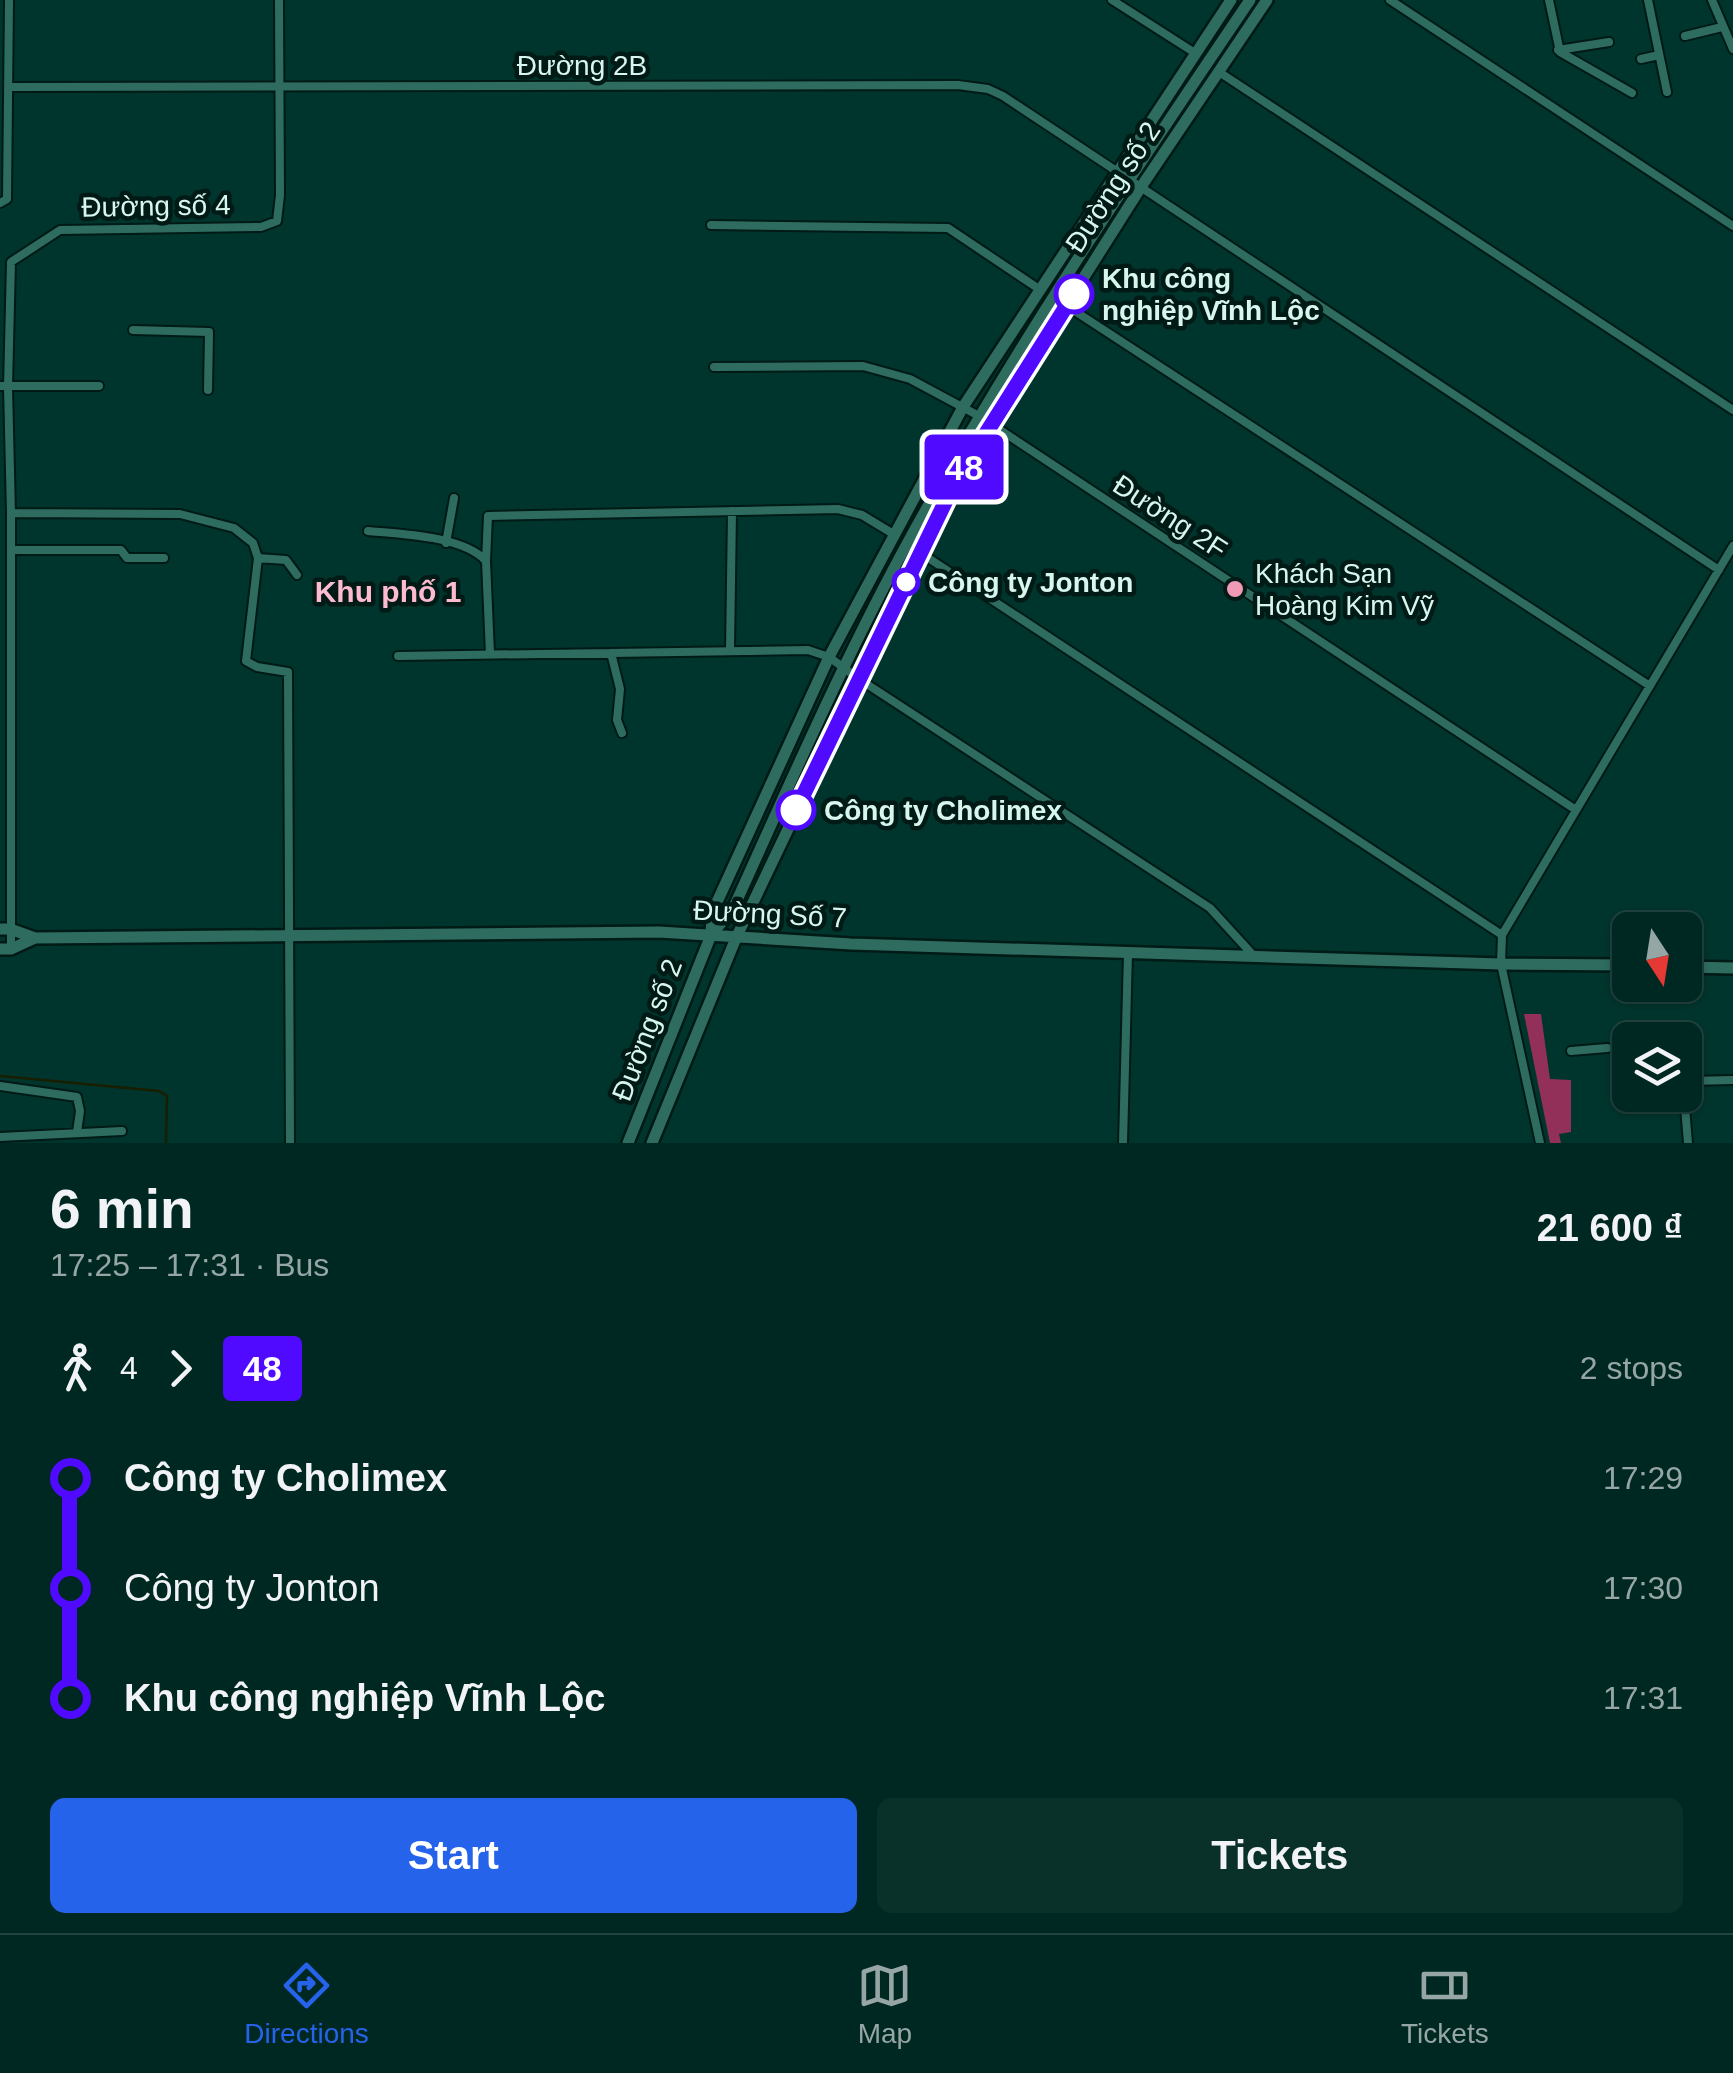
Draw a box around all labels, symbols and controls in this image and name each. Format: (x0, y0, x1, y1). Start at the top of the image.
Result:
street label: Đường 2B (517, 50, 647, 81)
street label: Đường số 2 (1059, 116, 1167, 258)
street label: Đường số 4 (81, 189, 231, 223)
place label: Khu công nghiệp Vĩnh Lộc (1102, 263, 1320, 326)
marker: Khu công nghiệp Vĩnh Lộc (1055, 275, 1093, 313)
line badge: 48 (919, 434, 1009, 500)
text: 48 (945, 448, 983, 487)
street label: Đường 2F (1107, 469, 1233, 565)
place label: Khách Sạn Hoàng Kim Vỹ (1255, 558, 1434, 621)
place label: Công ty Jonton (928, 567, 1133, 598)
marker: Công ty Jonton (893, 569, 919, 595)
district label: Khu phố 1 (315, 575, 461, 608)
marker: Khách Sạn Hoàng Kim Vỹ (1224, 578, 1246, 600)
marker: Công ty Cholimex (777, 791, 815, 829)
place label: Công ty Cholimex (824, 795, 1062, 826)
street label: Đường Số 7 (692, 894, 848, 934)
north arrow (1612, 912, 1702, 1002)
map controls (1612, 912, 1702, 1112)
street label: Đường số 2 (606, 955, 688, 1105)
button: layers (1612, 1022, 1702, 1112)
text: 6 min (50, 1178, 194, 1240)
text: 21 600 ₫ (1537, 1207, 1683, 1249)
text: 17:25 – 17:31 · Bus (50, 1247, 329, 1283)
icon: walk (50, 1341, 105, 1396)
icon: forward (153, 1341, 208, 1396)
text: 48 (243, 1349, 282, 1388)
text: 4 (120, 1350, 138, 1386)
text: 2 stops (1580, 1350, 1683, 1386)
text: Công ty Cholimex (124, 1457, 447, 1499)
text: 17:29 (1603, 1460, 1683, 1496)
text: Công ty Jonton (124, 1567, 380, 1609)
text: 17:30 (1603, 1570, 1683, 1606)
text: Khu công nghiệp Vĩnh Lộc (124, 1677, 605, 1719)
text: 17:31 (1603, 1680, 1683, 1716)
button: Start (50, 1798, 857, 1913)
button: Tickets (877, 1798, 1683, 1913)
tab: Directions (244, 1958, 369, 2050)
tab: Map (857, 1958, 912, 2050)
tab: Tickets (1401, 1958, 1489, 2050)

